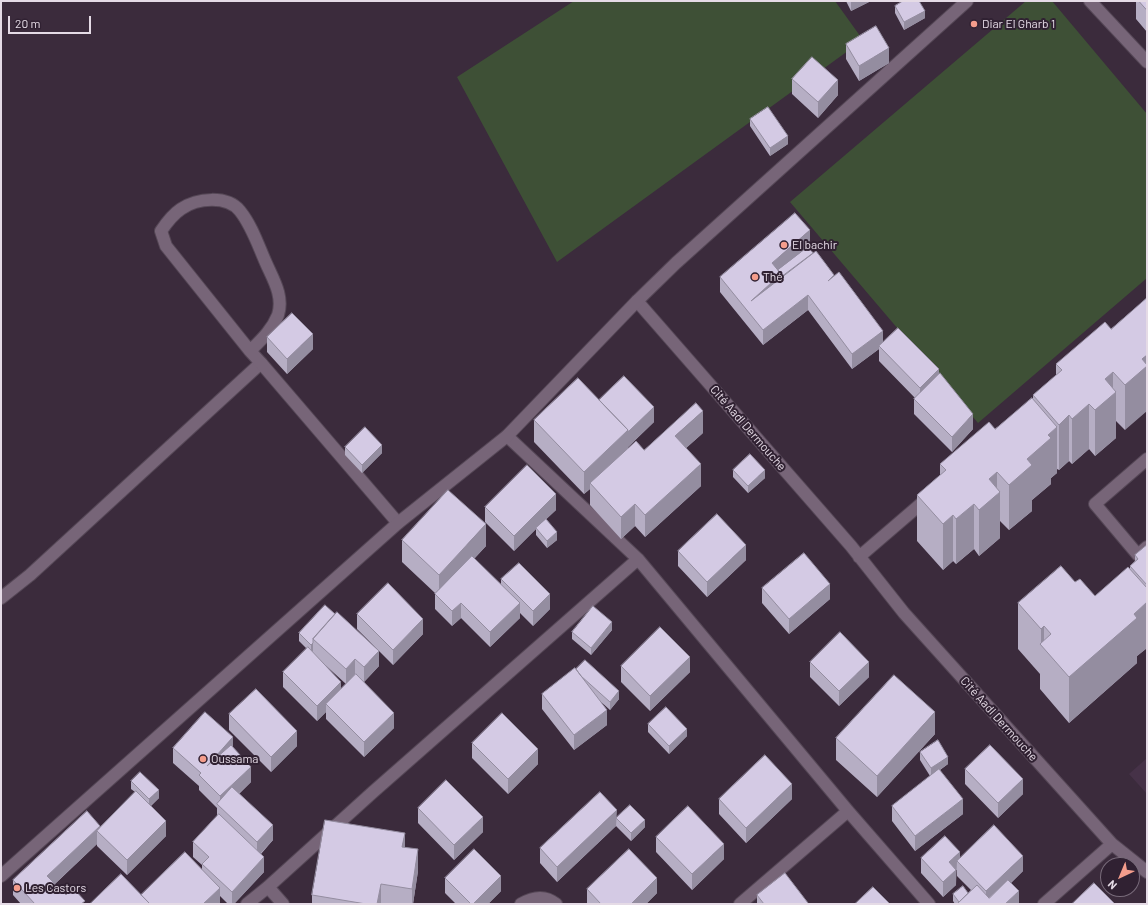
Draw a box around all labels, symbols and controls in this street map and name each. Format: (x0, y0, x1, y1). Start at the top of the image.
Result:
scale bar (10, 8, 93, 34)
text: 20 m (15, 16, 41, 30)
place label: Diar El Gharb 1 (982, 17, 1055, 31)
marker: Diar El Gharb 1 (969, 19, 979, 29)
place label: El bachir (792, 238, 837, 252)
marker: El bachir (779, 240, 789, 250)
place label: Thé (763, 270, 783, 284)
marker: Thé (750, 272, 760, 282)
street label: Cité Aadl Dermouche (707, 382, 789, 474)
street label: Cité Aadl Dermouche (957, 674, 1041, 764)
place label: Oussama (211, 752, 258, 766)
marker: Oussama (198, 754, 208, 764)
north arrow (1100, 857, 1140, 897)
text: N (1105, 878, 1119, 892)
place label: Les Castors (25, 881, 86, 895)
marker: Les Castors (12, 883, 22, 893)

